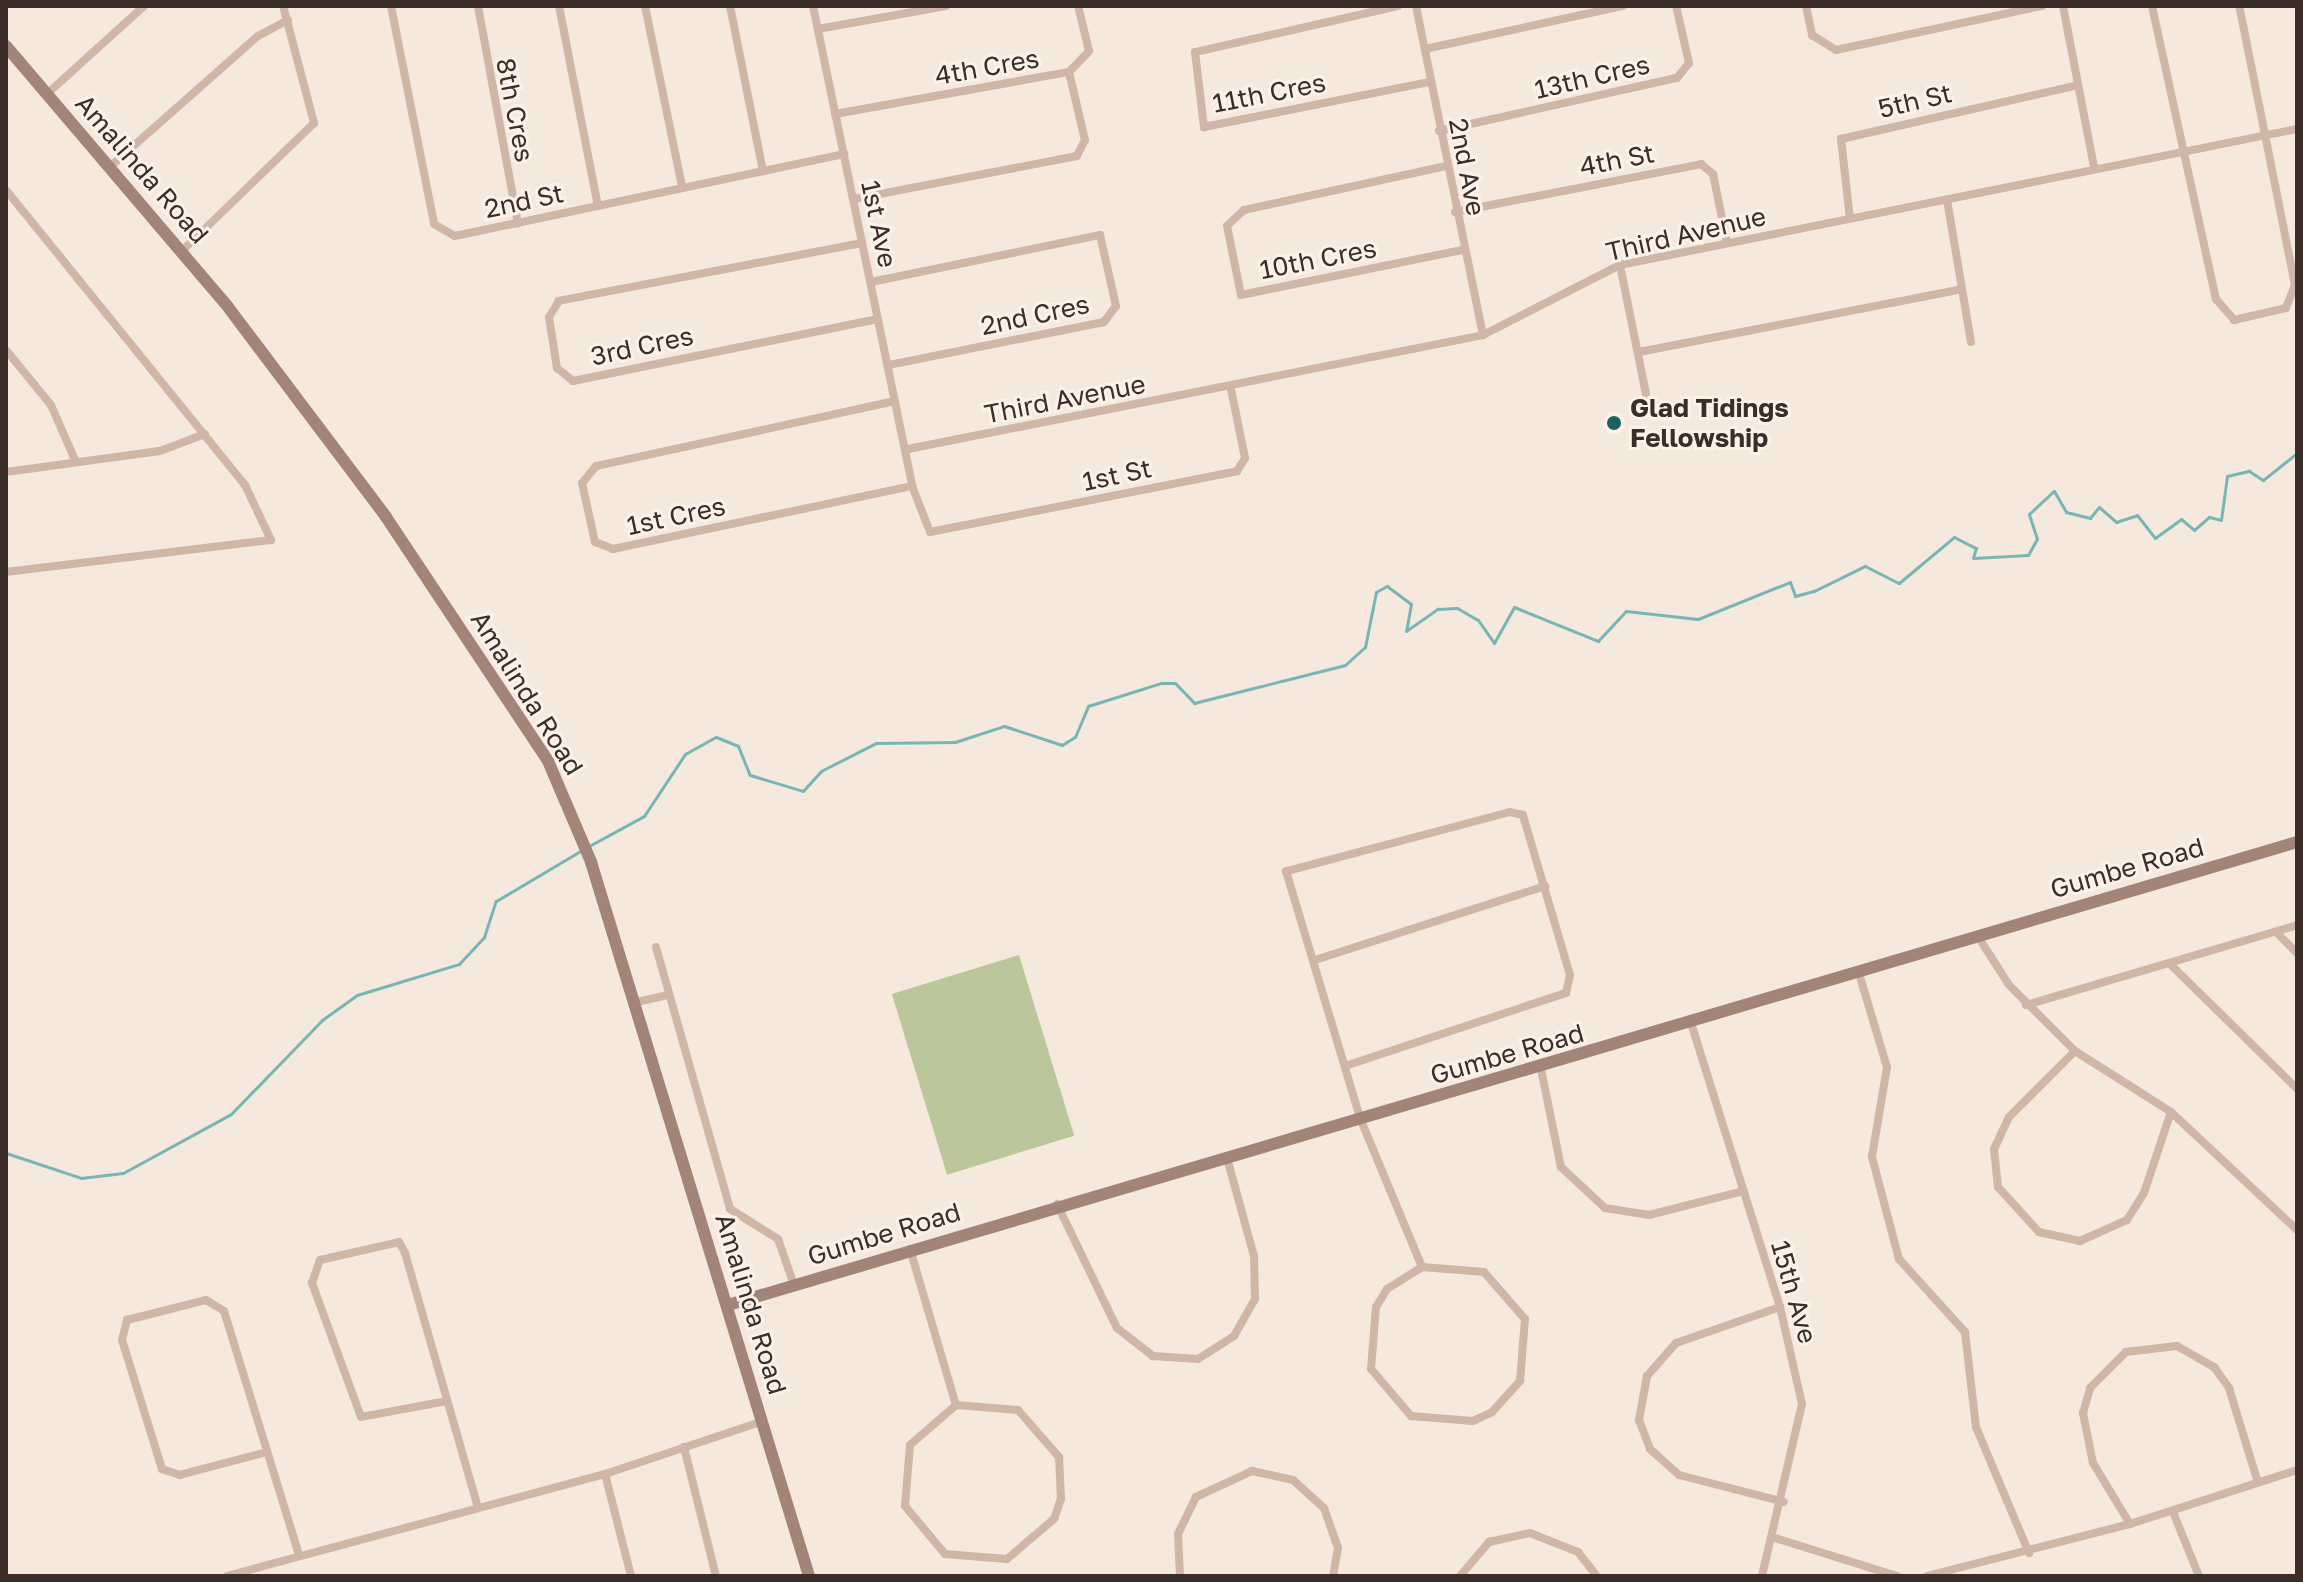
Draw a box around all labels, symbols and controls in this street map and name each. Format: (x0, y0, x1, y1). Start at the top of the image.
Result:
street label: 4th Cres (933, 43, 1041, 91)
street label: 13th Cres (1531, 49, 1653, 105)
street label: 8th Cres (490, 55, 540, 165)
street label: 11th Cres (1210, 67, 1328, 119)
street label: 5th St (1875, 77, 1955, 125)
street label: Amalinda Road (69, 88, 215, 250)
street label: 2nd Ave (1442, 116, 1492, 218)
street label: 4th St (1577, 138, 1657, 182)
street label: 2nd St (482, 177, 566, 225)
street label: 1st Ave (855, 178, 903, 270)
street label: Third Avenue (1603, 200, 1769, 268)
street label: 10th Cres (1257, 232, 1379, 286)
street label: 2nd Cres (978, 288, 1092, 342)
street label: 3rd Cres (588, 320, 696, 372)
street label: Third Avenue (982, 368, 1148, 430)
place label: Glad Tidings Fellowship (1630, 392, 1789, 454)
marker: Glad Tidings Fellowship (1605, 414, 1623, 432)
street label: 1st St (1080, 452, 1154, 498)
street label: 1st Cres (624, 490, 728, 542)
street label: Amalinda Road (464, 605, 590, 781)
street label: Gumbe Road (2047, 831, 2207, 905)
street label: Gumbe Road (1427, 1017, 1587, 1091)
street label: Gumbe Road (804, 1196, 964, 1272)
street label: Amalinda Road (709, 1210, 793, 1398)
street label: 15th Ave (1764, 1237, 1824, 1347)

